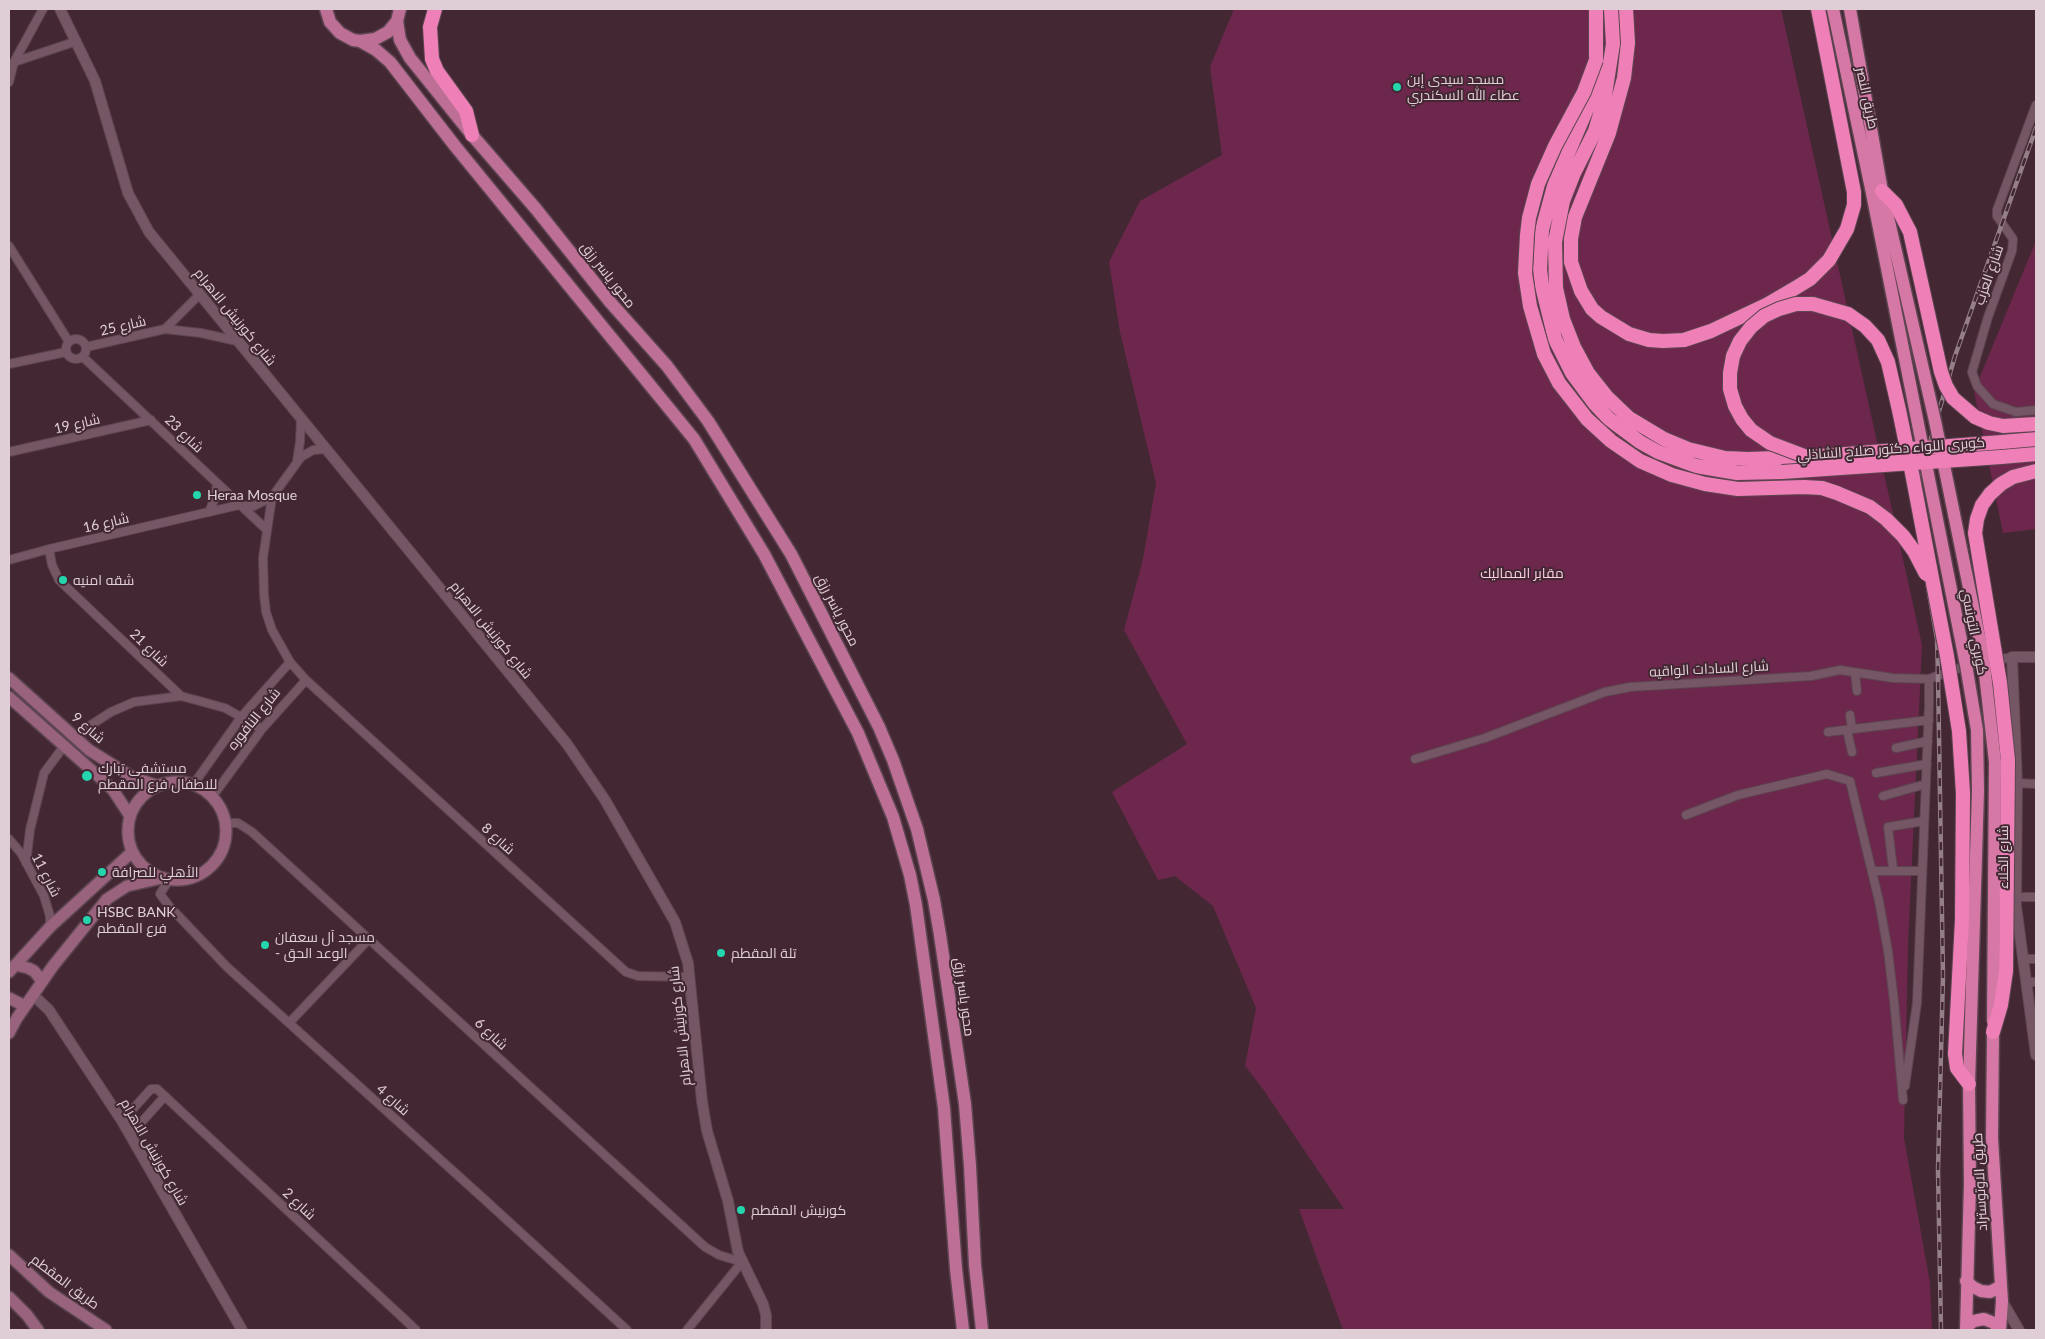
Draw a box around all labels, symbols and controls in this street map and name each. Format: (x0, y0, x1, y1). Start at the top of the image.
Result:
street label: طريق النصر (1852, 65, 1882, 131)
place label: مسجد سيدى إبن عطاء الله السكندري (1407, 71, 1520, 104)
marker: مسجد سيدى إبن عطاء الله السكندري (1391, 81, 1403, 93)
street label: محور ياسر رزق (577, 239, 639, 311)
street label: شارع العزب (1971, 243, 2007, 307)
street label: شارع كورنيش الاهرام (190, 265, 280, 369)
street label: شارع 25 (98, 313, 148, 339)
street label: شارع 19 (52, 411, 102, 437)
street label: شارع 23 (161, 412, 207, 456)
street label: كوبرى اللواء دكتور صلاح الشاذلي (1797, 434, 1985, 464)
place label: Heraa Mosque (207, 487, 297, 503)
marker: Heraa Mosque (191, 489, 203, 501)
street label: شارع 16 (81, 510, 131, 536)
park label: مقابر المماليك (1480, 565, 1564, 581)
street label: محور ياسر رزق (812, 571, 862, 649)
place label: شقه امنيه (73, 572, 134, 588)
marker: شقه امنيه (57, 574, 69, 586)
street label: شارع كورنيش الاهرام (446, 578, 536, 682)
street label: كوبري التونسي (1957, 587, 1991, 677)
street label: شارع 21 (126, 626, 172, 670)
street label: شارع السادات الواقيه (1649, 657, 1769, 681)
street label: شارع النافوره (224, 685, 284, 753)
street label: شارع 9 (68, 709, 108, 747)
place label: مستشفى تبارك للاطفال فرع المقطم (98, 760, 217, 792)
marker: مستشفى تبارك للاطفال فرع المقطم (80, 769, 94, 783)
street label: شارع 8 (478, 820, 518, 858)
street label: شارع الخلاء (1995, 825, 2011, 889)
street label: شارع 11 (28, 850, 64, 900)
place label: الأهلي للصرافة (112, 864, 198, 880)
marker: الأهلي للصرافة (96, 866, 108, 878)
place label: HSBC BANK فرع المقطم (97, 904, 176, 936)
marker: HSBC BANK فرع المقطم (81, 914, 93, 926)
place label: مسجد آل سعفان - الوعد الحق (275, 929, 375, 962)
marker: مسجد آل سعفان - الوعد الحق (259, 939, 271, 951)
place label: تلة المقطم (731, 945, 796, 961)
marker: تلة المقطم (715, 947, 727, 959)
street label: محور ياسر رزق (950, 957, 978, 1037)
street label: شارع كورنيش الاهرام (665, 965, 695, 1087)
street label: شارع 6 (471, 1015, 511, 1053)
street label: شارع 4 (373, 1081, 413, 1119)
street label: شارع كورنيش الاهرام (117, 1096, 191, 1208)
street label: طريق الاوتوستراد (1969, 1133, 1991, 1231)
street label: شارع 2 (279, 1185, 319, 1223)
place label: كورنيش المقطم (751, 1202, 846, 1218)
marker: كورنيش المقطم (735, 1204, 747, 1216)
street label: طريق المقطم (27, 1251, 103, 1313)

